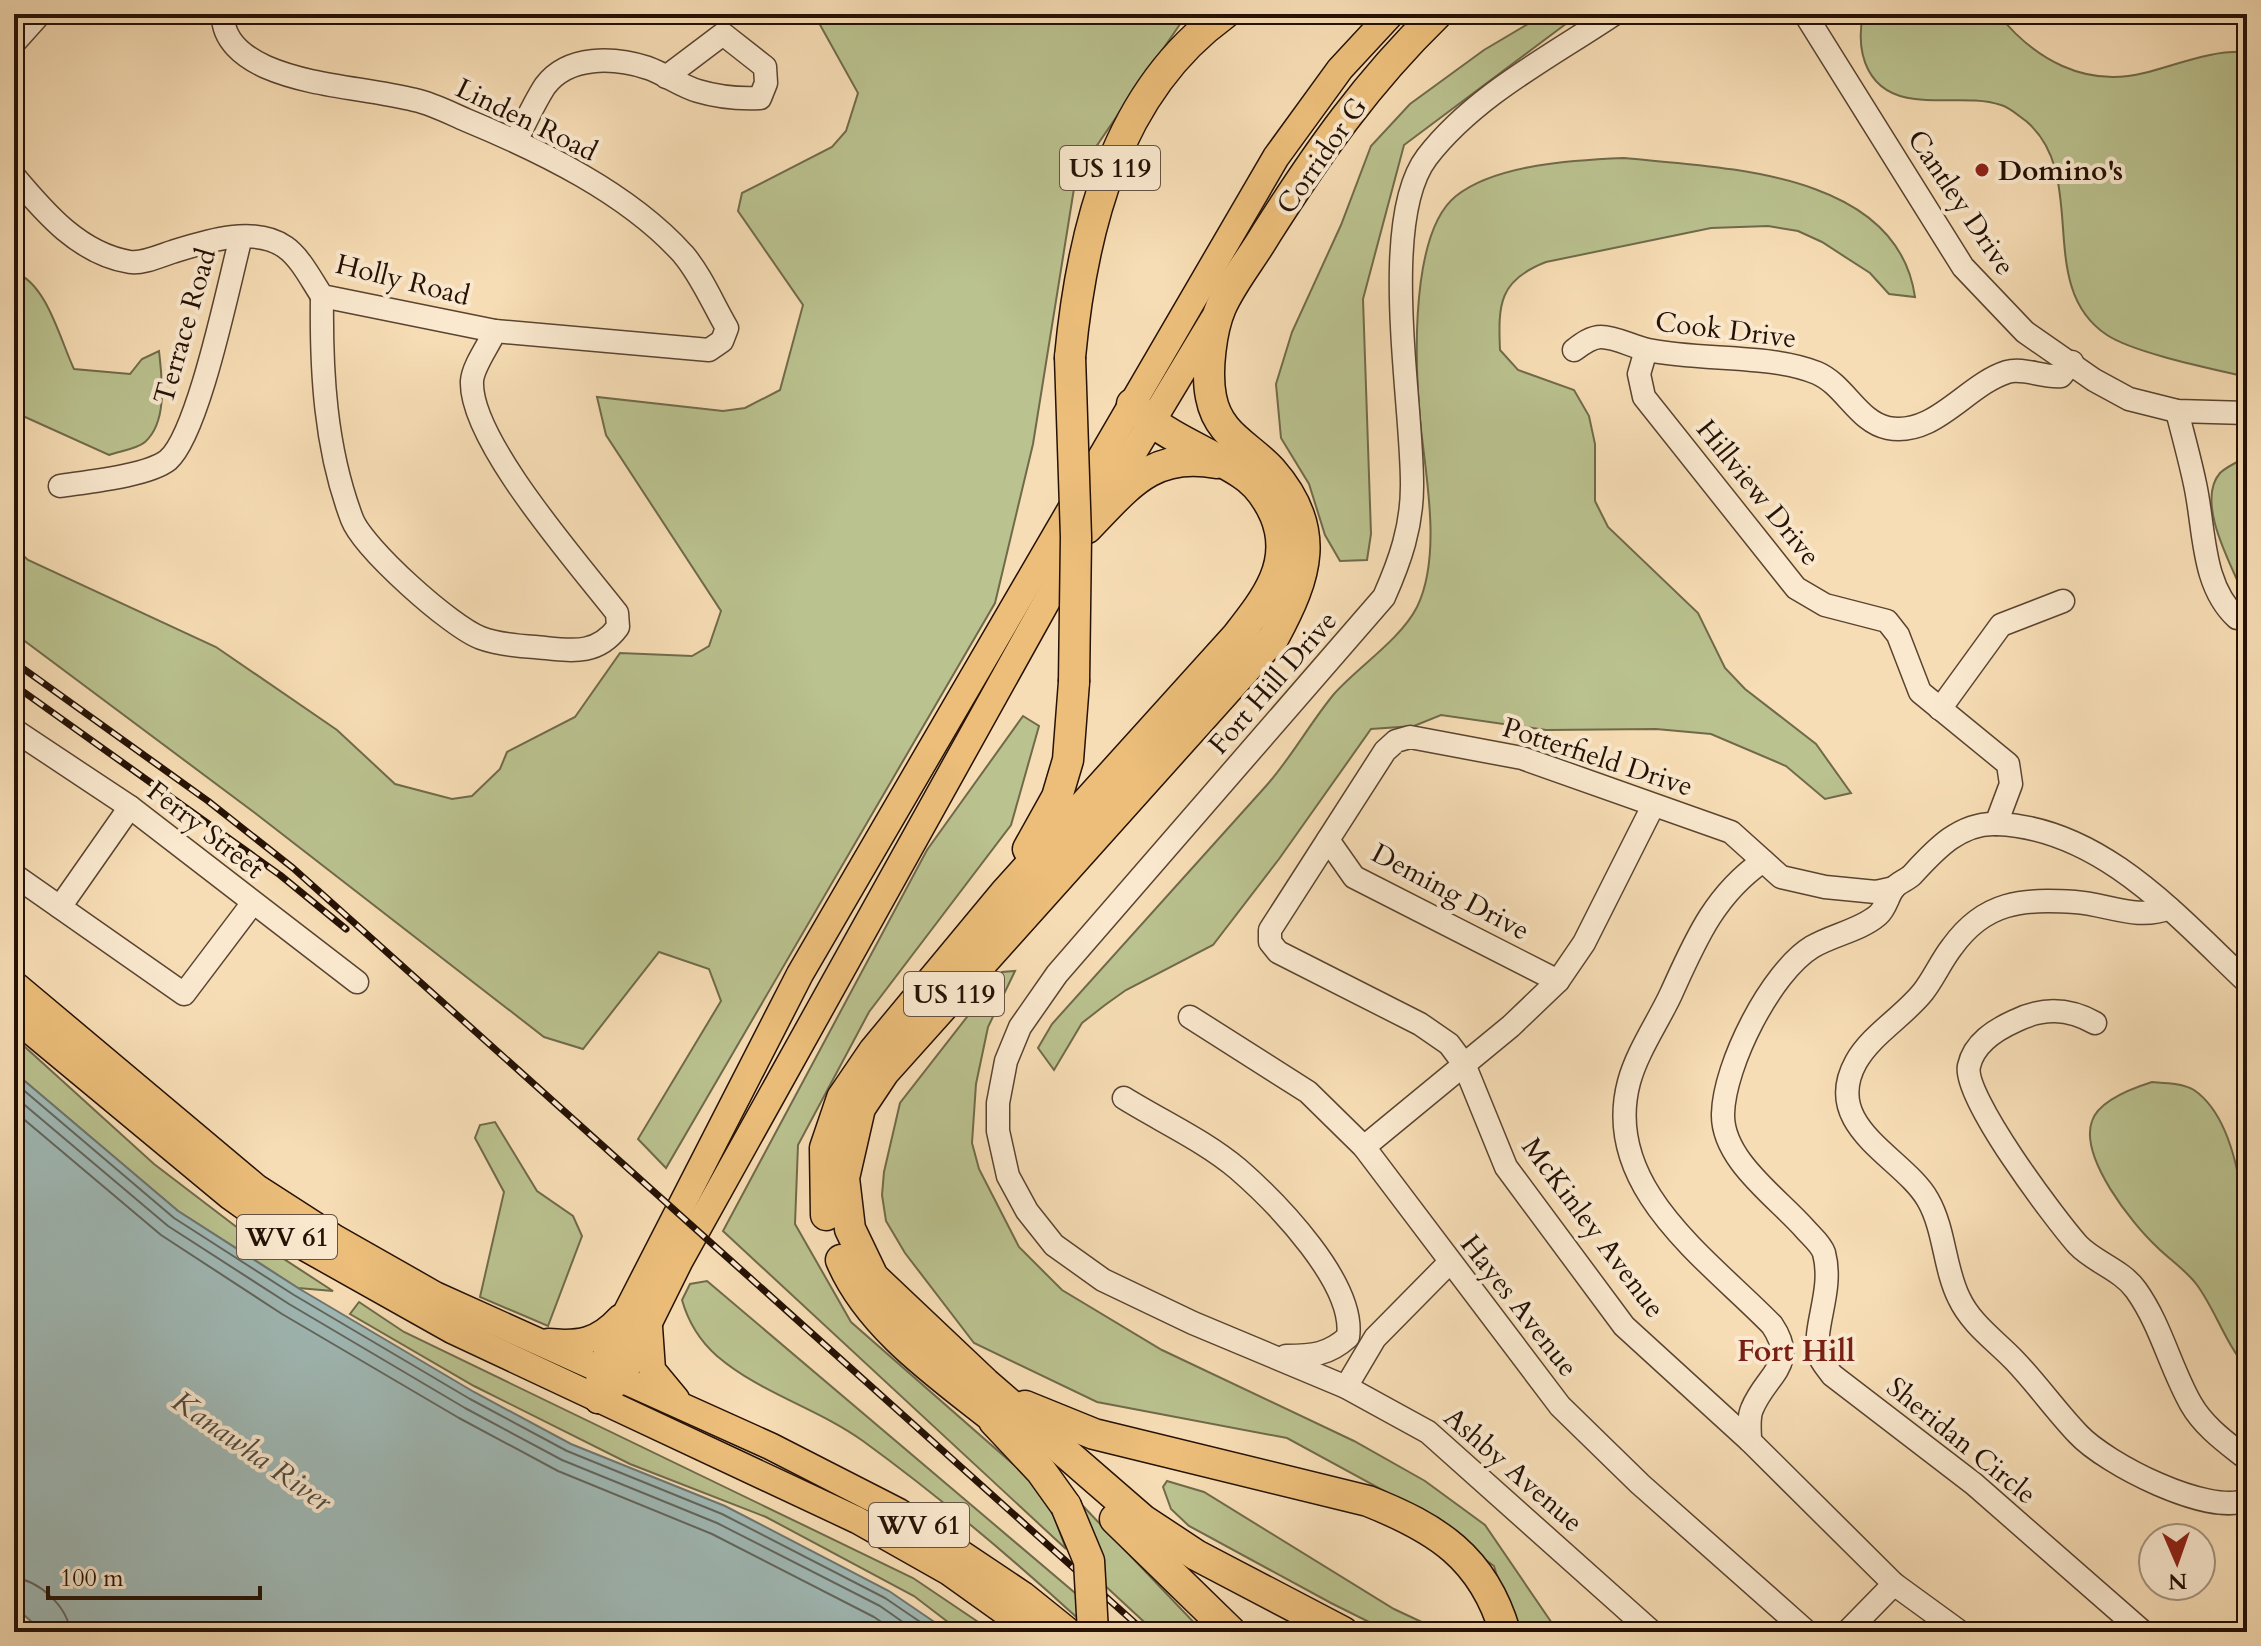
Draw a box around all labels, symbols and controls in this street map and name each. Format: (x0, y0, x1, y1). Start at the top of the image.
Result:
street label: Linden Road (449, 69, 604, 171)
street label: Corridor G (1268, 89, 1376, 222)
street label: Cantley Drive (1898, 122, 2024, 283)
road number: US 119 (1060, 146, 1160, 190)
place label: Domino's (1998, 152, 2123, 190)
marker: Domino's (1973, 161, 1991, 179)
street label: Terrace Road (145, 244, 225, 409)
street label: Holly Road (332, 245, 474, 315)
street label: Cook Drive (1653, 302, 1799, 357)
street label: Hillview Drive (1687, 412, 1829, 574)
street label: Fort Hill Drive (1200, 603, 1346, 762)
street label: Potterfield Drive (1498, 708, 1698, 806)
street label: Ferry Street (139, 772, 272, 888)
street label: Deming Drive (1365, 834, 1536, 949)
road number: US 119 (904, 972, 1004, 1016)
street label: McKinley Avenue (1513, 1130, 1674, 1326)
road number: WV 61 (237, 1215, 337, 1259)
street label: Hayes Avenue (1452, 1227, 1587, 1385)
district label: Fort Hill (1737, 1331, 1855, 1372)
street label: Sheridan Circle (1878, 1369, 2044, 1513)
water label: Kanawha River (164, 1381, 341, 1522)
street label: Ashby Avenue (1436, 1399, 1591, 1541)
road number: WV 61 (869, 1503, 969, 1547)
north arrow (2137, 1522, 2217, 1602)
scale bar (48, 1550, 260, 1600)
text: 100 m (60, 1562, 124, 1595)
text: N (2168, 1566, 2188, 1596)

